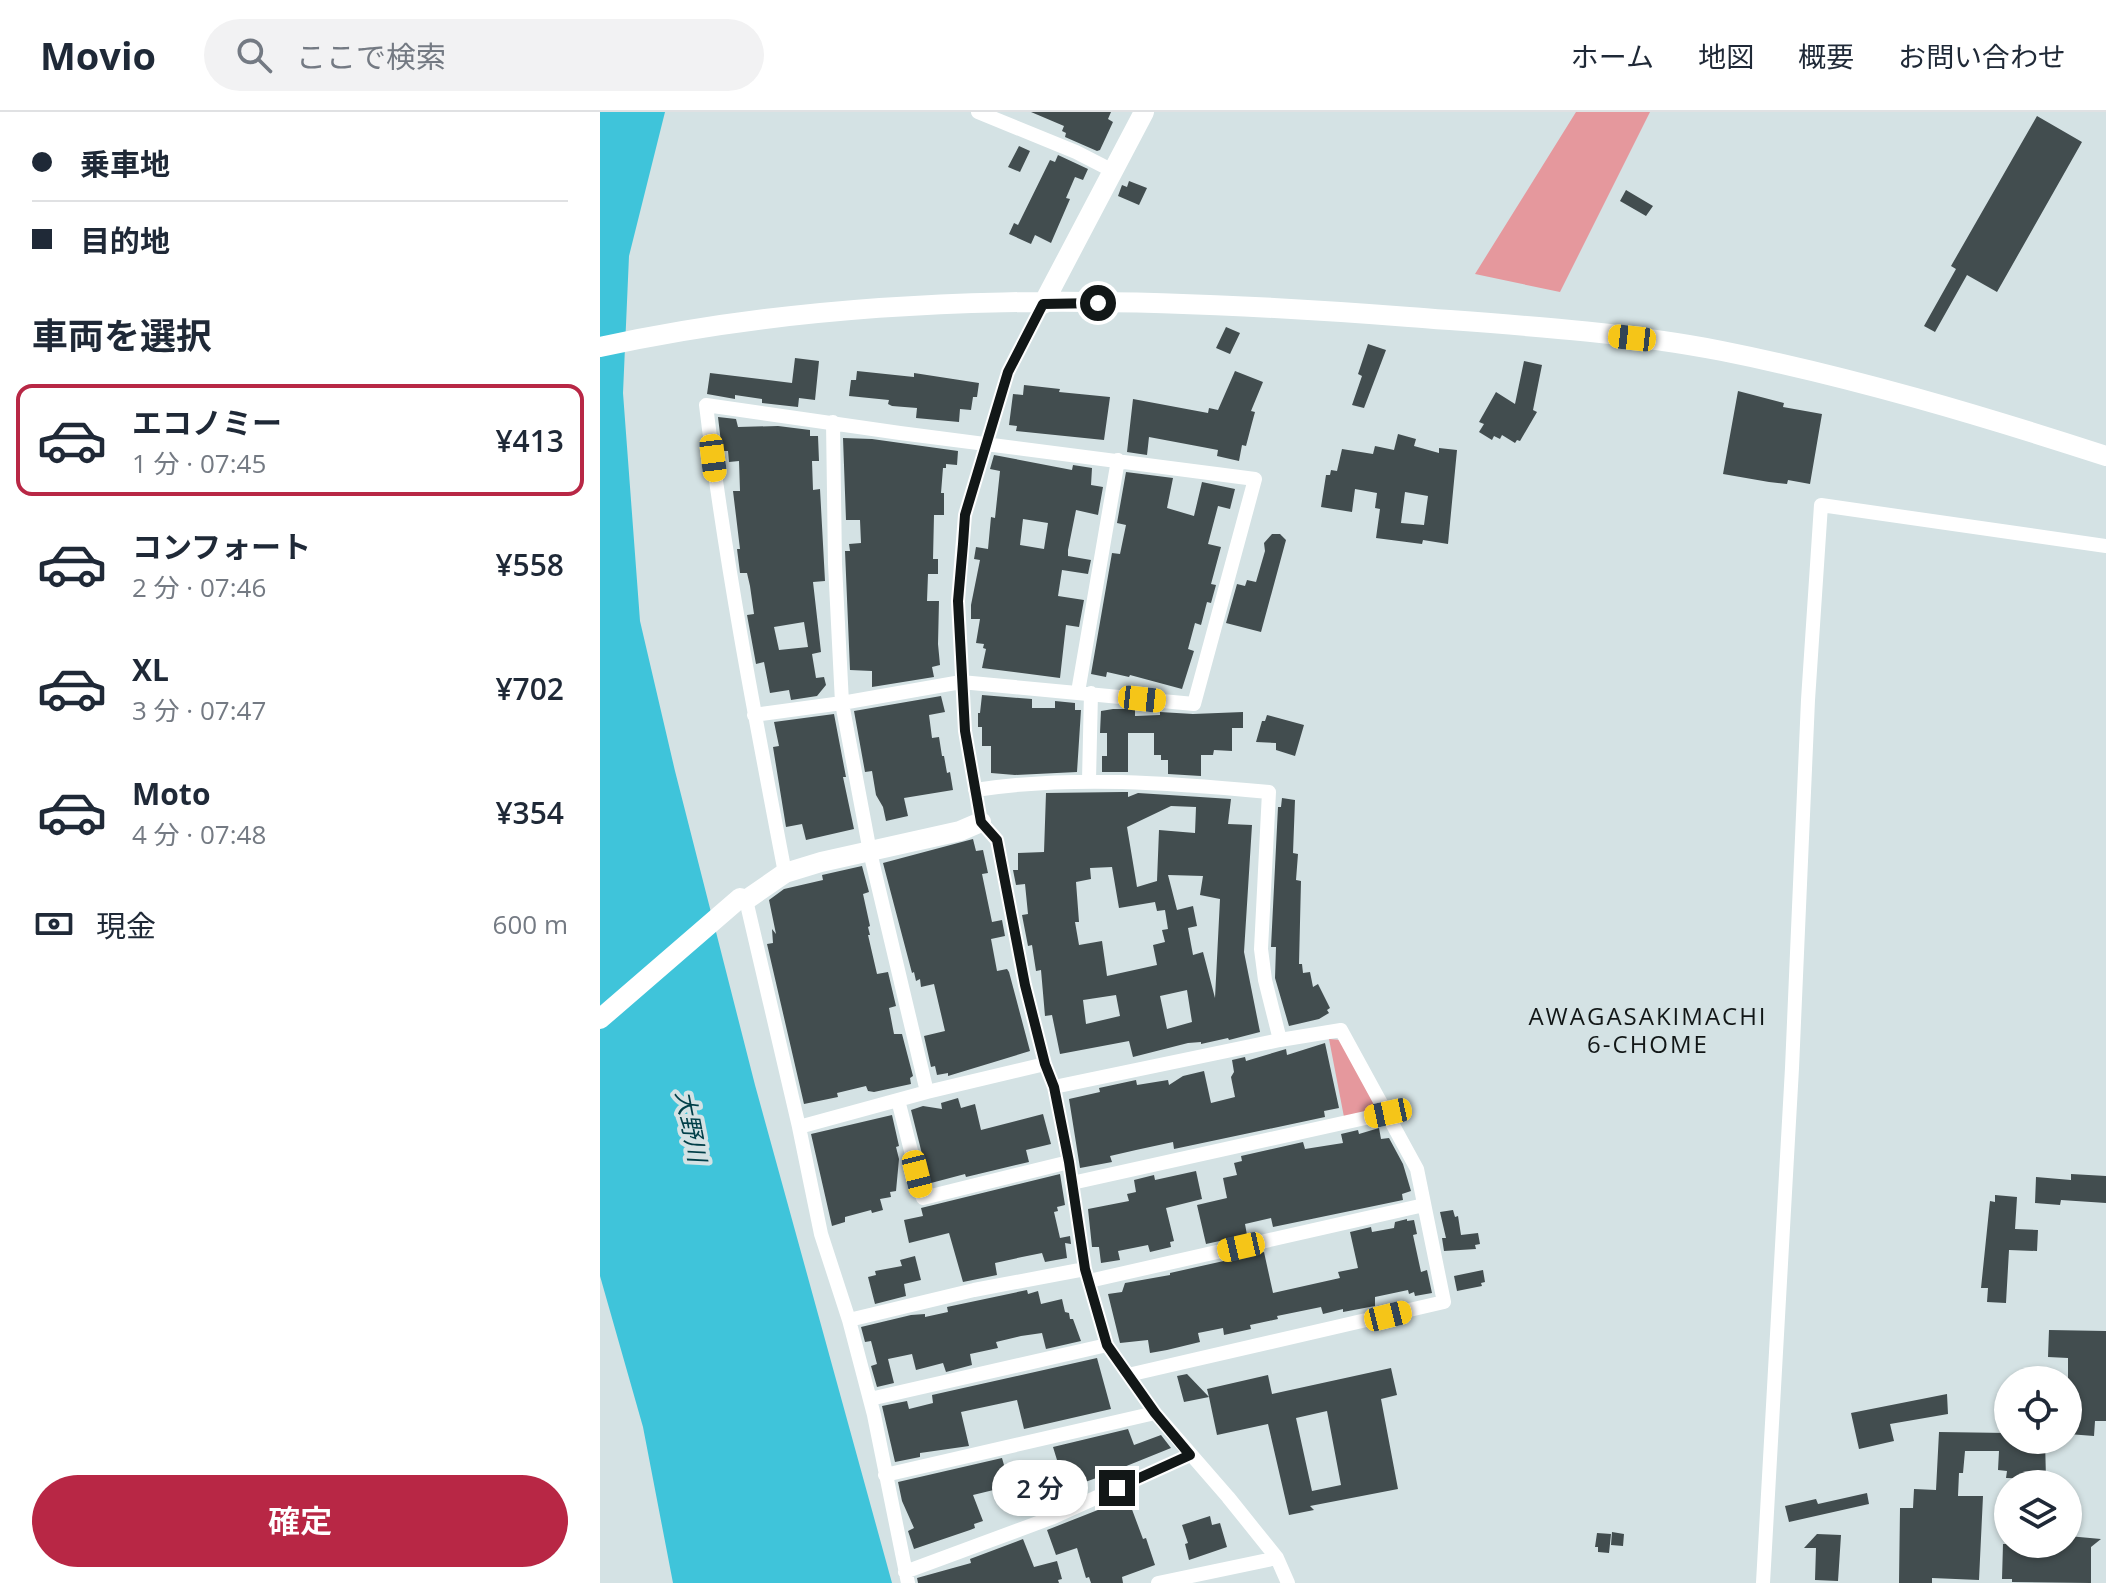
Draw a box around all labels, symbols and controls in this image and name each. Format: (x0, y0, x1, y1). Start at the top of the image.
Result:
search box (204, 19, 764, 91)
text: Movio (40, 29, 156, 81)
icon: search (232, 33, 276, 77)
text: ここで検索 (296, 36, 446, 77)
text: ホーム (1571, 37, 1654, 75)
text: 地図 (1698, 37, 1754, 75)
text: 概要 (1798, 37, 1854, 75)
text: お問い合わせ (1898, 37, 2066, 75)
text: 乗車地 (80, 143, 170, 184)
text: 目的地 (80, 220, 170, 261)
route start (1080, 285, 1116, 321)
text: 車両を選択 (32, 311, 212, 360)
car (1607, 324, 1657, 352)
text: エコノミー (132, 402, 282, 443)
icon: car (36, 404, 108, 476)
text: ¥413 (495, 420, 564, 461)
car (698, 433, 728, 483)
text: 1 分 · 07:45 (132, 445, 266, 481)
text: コンフォート (132, 526, 311, 567)
icon: car (36, 528, 108, 600)
text: ¥558 (495, 544, 564, 585)
text: 2 分 · 07:46 (132, 569, 266, 605)
text: XL (132, 649, 169, 690)
icon: car (36, 652, 108, 724)
text: ¥702 (495, 668, 564, 709)
car (1117, 685, 1167, 713)
text: 3 分 · 07:47 (132, 692, 266, 728)
text: Moto (132, 773, 210, 814)
icon: car (36, 776, 108, 848)
text: ¥354 (495, 792, 564, 833)
text: 4 分 · 07:48 (132, 816, 266, 852)
icon: cash (32, 902, 76, 946)
text: 現金 (96, 905, 156, 946)
text: 600 m (493, 906, 568, 942)
district label: AWAGASAKIMACHI 6-CHOME (1528, 999, 1768, 1060)
water label: 大野川 (669, 1088, 716, 1167)
car (1362, 1096, 1414, 1130)
car (900, 1148, 934, 1200)
car (1215, 1230, 1267, 1264)
car (1362, 1299, 1414, 1333)
map controls (1994, 1366, 2082, 1558)
button: locate (1994, 1366, 2082, 1454)
callout: 2 分 (993, 1460, 1089, 1516)
text: 2 分 (1016, 1470, 1064, 1506)
route end (1099, 1470, 1135, 1506)
button: layers (1994, 1470, 2082, 1558)
button: 確定 (32, 1475, 568, 1567)

